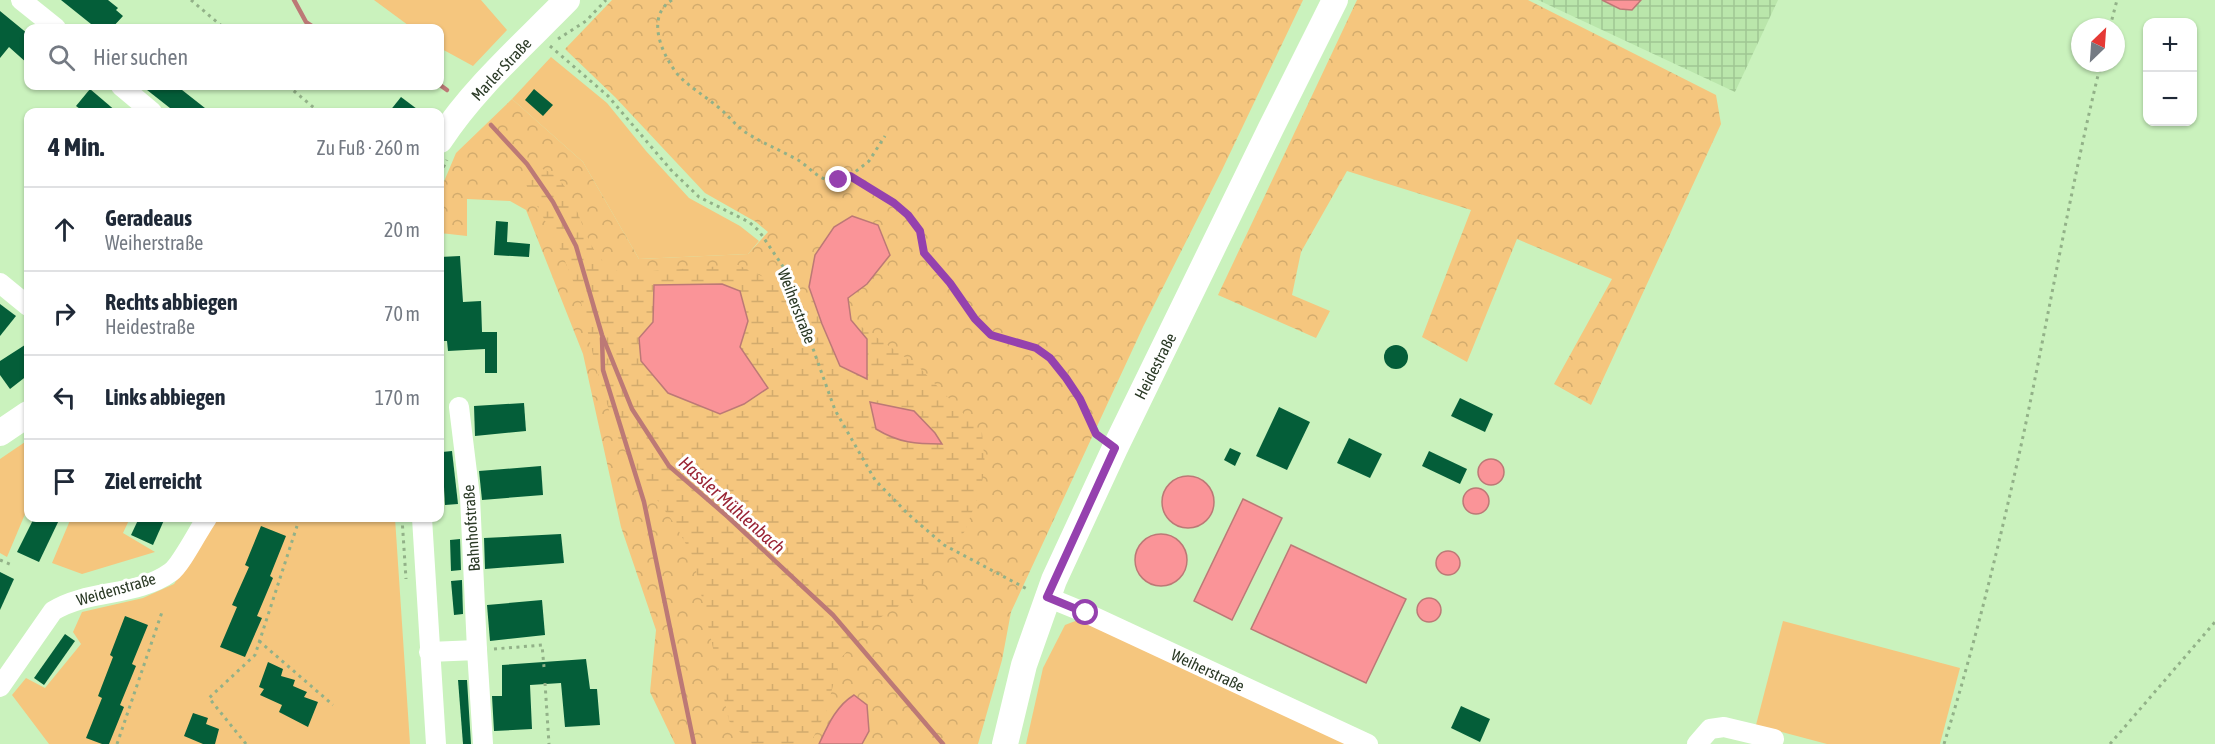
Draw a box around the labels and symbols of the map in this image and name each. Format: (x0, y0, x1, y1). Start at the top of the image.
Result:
north arrow (2071, 18, 2125, 72)
street label: Marler Straße (467, 34, 535, 104)
route end (825, 166, 851, 192)
street label: Weiherstraße (774, 266, 820, 346)
street label: Heidestraße (1131, 330, 1179, 402)
water label: Hassler Mühlenbach (675, 452, 789, 558)
street label: Bahnhofstraße (459, 484, 483, 572)
street label: Weidenstraße (74, 569, 158, 609)
route start (1072, 599, 1098, 625)
street label: Weiherstraße (1169, 645, 1247, 695)

